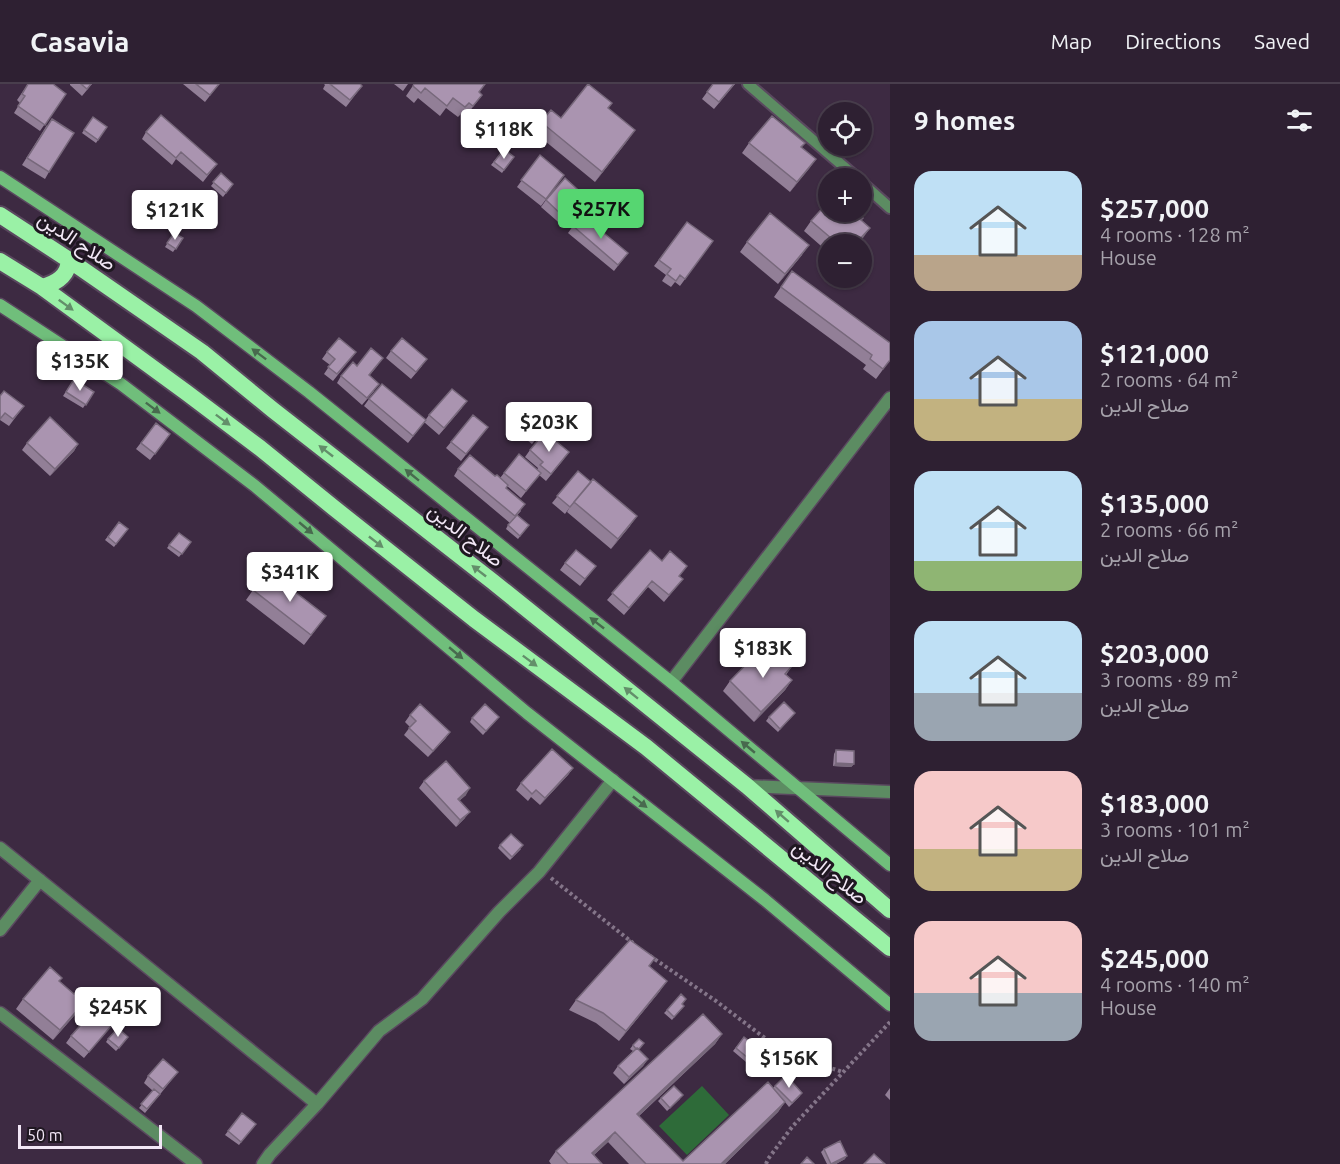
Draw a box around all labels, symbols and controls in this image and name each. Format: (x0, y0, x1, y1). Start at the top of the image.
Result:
text: Casavia (30, 26, 129, 57)
text: Map (1051, 29, 1092, 53)
text: Directions (1125, 29, 1221, 53)
text: Saved (1254, 29, 1310, 53)
map controls (818, 102, 872, 288)
button: locate (818, 102, 872, 156)
icon: filters (1283, 104, 1316, 137)
text: 9 homes (914, 106, 1015, 135)
pin: $118K (462, 109, 546, 160)
text: $118K (475, 117, 533, 140)
button: + (818, 168, 872, 222)
pin: $257K (559, 189, 643, 240)
pin: $121K (133, 190, 217, 241)
text: $257,000 (1100, 194, 1209, 223)
icon: home (962, 195, 1034, 267)
text: $257K (572, 197, 630, 220)
text: $121K (146, 198, 204, 221)
street label: صلاح الدين (32, 206, 121, 278)
text: 4 rooms · 128 m² (1100, 223, 1250, 246)
button: − (818, 234, 872, 288)
text: House (1100, 246, 1157, 269)
one-way arrow (58, 299, 74, 311)
text: $121,000 (1100, 339, 1209, 368)
pin: $135K (38, 341, 122, 392)
icon: home (962, 345, 1034, 417)
text: $135K (51, 349, 109, 372)
one-way arrow (252, 349, 267, 361)
text: 2 rooms · 64 m² (1100, 368, 1238, 391)
text: صلاح الدين (1100, 393, 1189, 416)
one-way arrow (145, 401, 161, 414)
pin: $203K (507, 402, 591, 453)
text: $203K (520, 410, 578, 433)
one-way arrow (216, 414, 231, 426)
one-way arrow (318, 446, 333, 458)
one-way arrow (404, 469, 420, 482)
text: $135,000 (1100, 489, 1209, 518)
icon: home (962, 495, 1034, 567)
street label: صلاح الدين (422, 498, 509, 573)
text: 2 rooms · 66 m² (1100, 518, 1238, 541)
one-way arrow (298, 521, 313, 534)
one-way arrow (368, 535, 384, 548)
text: صلاح الدين (1100, 543, 1189, 566)
pin: $341K (248, 552, 332, 603)
text: $341K (261, 560, 319, 583)
one-way arrow (471, 565, 487, 578)
one-way arrow (589, 617, 605, 630)
pin: $183K (721, 628, 805, 679)
text: $183K (734, 636, 792, 659)
text: $203,000 (1100, 639, 1209, 668)
icon: home (962, 645, 1034, 717)
one-way arrow (448, 646, 463, 659)
one-way arrow (523, 654, 538, 666)
text: 3 rooms · 89 m² (1100, 668, 1238, 691)
one-way arrow (624, 687, 639, 700)
text: صلاح الدين (1100, 693, 1189, 716)
one-way arrow (740, 740, 756, 753)
text: $183,000 (1100, 789, 1209, 818)
icon: home (962, 795, 1034, 867)
one-way arrow (632, 796, 648, 809)
one-way arrow (774, 810, 790, 823)
text: 3 rooms · 101 m² (1100, 818, 1250, 841)
street label: صلاح الدين (787, 835, 872, 911)
text: صلاح الدين (1100, 843, 1189, 866)
text: $245,000 (1100, 944, 1209, 973)
icon: home (962, 945, 1034, 1017)
text: 4 rooms · 140 m² (1100, 973, 1250, 996)
pin: $245K (76, 987, 160, 1038)
text: $245K (89, 995, 147, 1018)
text: House (1100, 996, 1157, 1019)
pin: $156K (747, 1038, 831, 1089)
text: $156K (760, 1046, 818, 1069)
scale bar (18, 1122, 162, 1150)
text: 50 m (27, 1126, 63, 1144)

